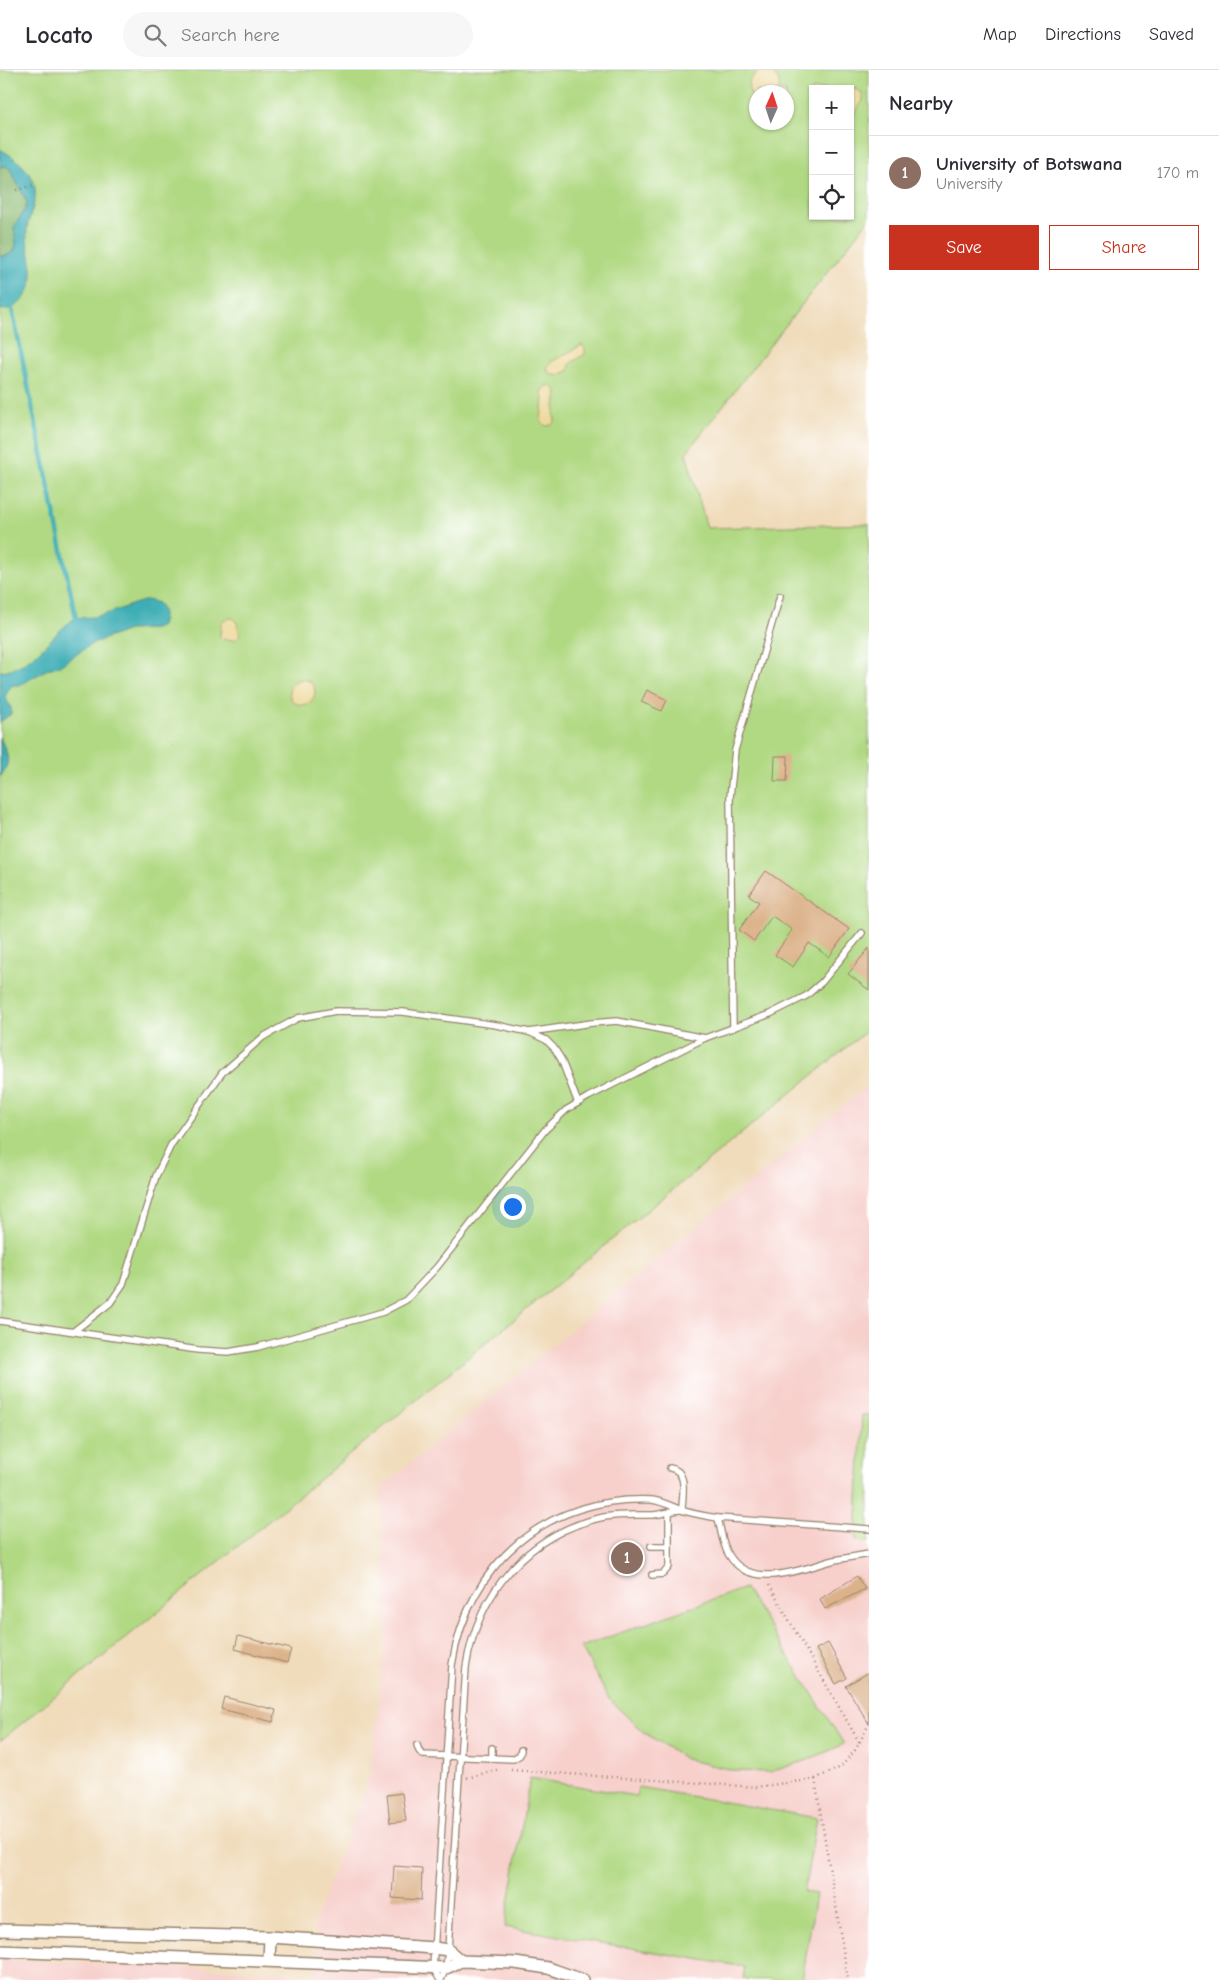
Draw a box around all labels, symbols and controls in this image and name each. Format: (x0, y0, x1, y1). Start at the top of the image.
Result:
search box (123, 12, 473, 57)
text: Locato (25, 21, 93, 49)
icon: search (141, 21, 169, 49)
text: Search here (181, 24, 280, 46)
text: Map (983, 24, 1017, 45)
text: Directions (1045, 24, 1121, 45)
text: Saved (1149, 24, 1194, 45)
north arrow (749, 85, 794, 130)
map controls (809, 85, 854, 220)
button: + (809, 85, 854, 130)
text: Nearby (889, 91, 953, 115)
button: − (809, 130, 854, 175)
text: University of Botswana (936, 153, 1122, 175)
text: 1 (902, 164, 908, 182)
text: 170 m (1157, 164, 1199, 182)
button: locate (809, 175, 854, 220)
text: University (936, 175, 1002, 193)
button: Save (889, 225, 1039, 270)
button: Share (1049, 225, 1199, 270)
your location (500, 1194, 526, 1220)
pin: 1 (611, 1539, 643, 1577)

